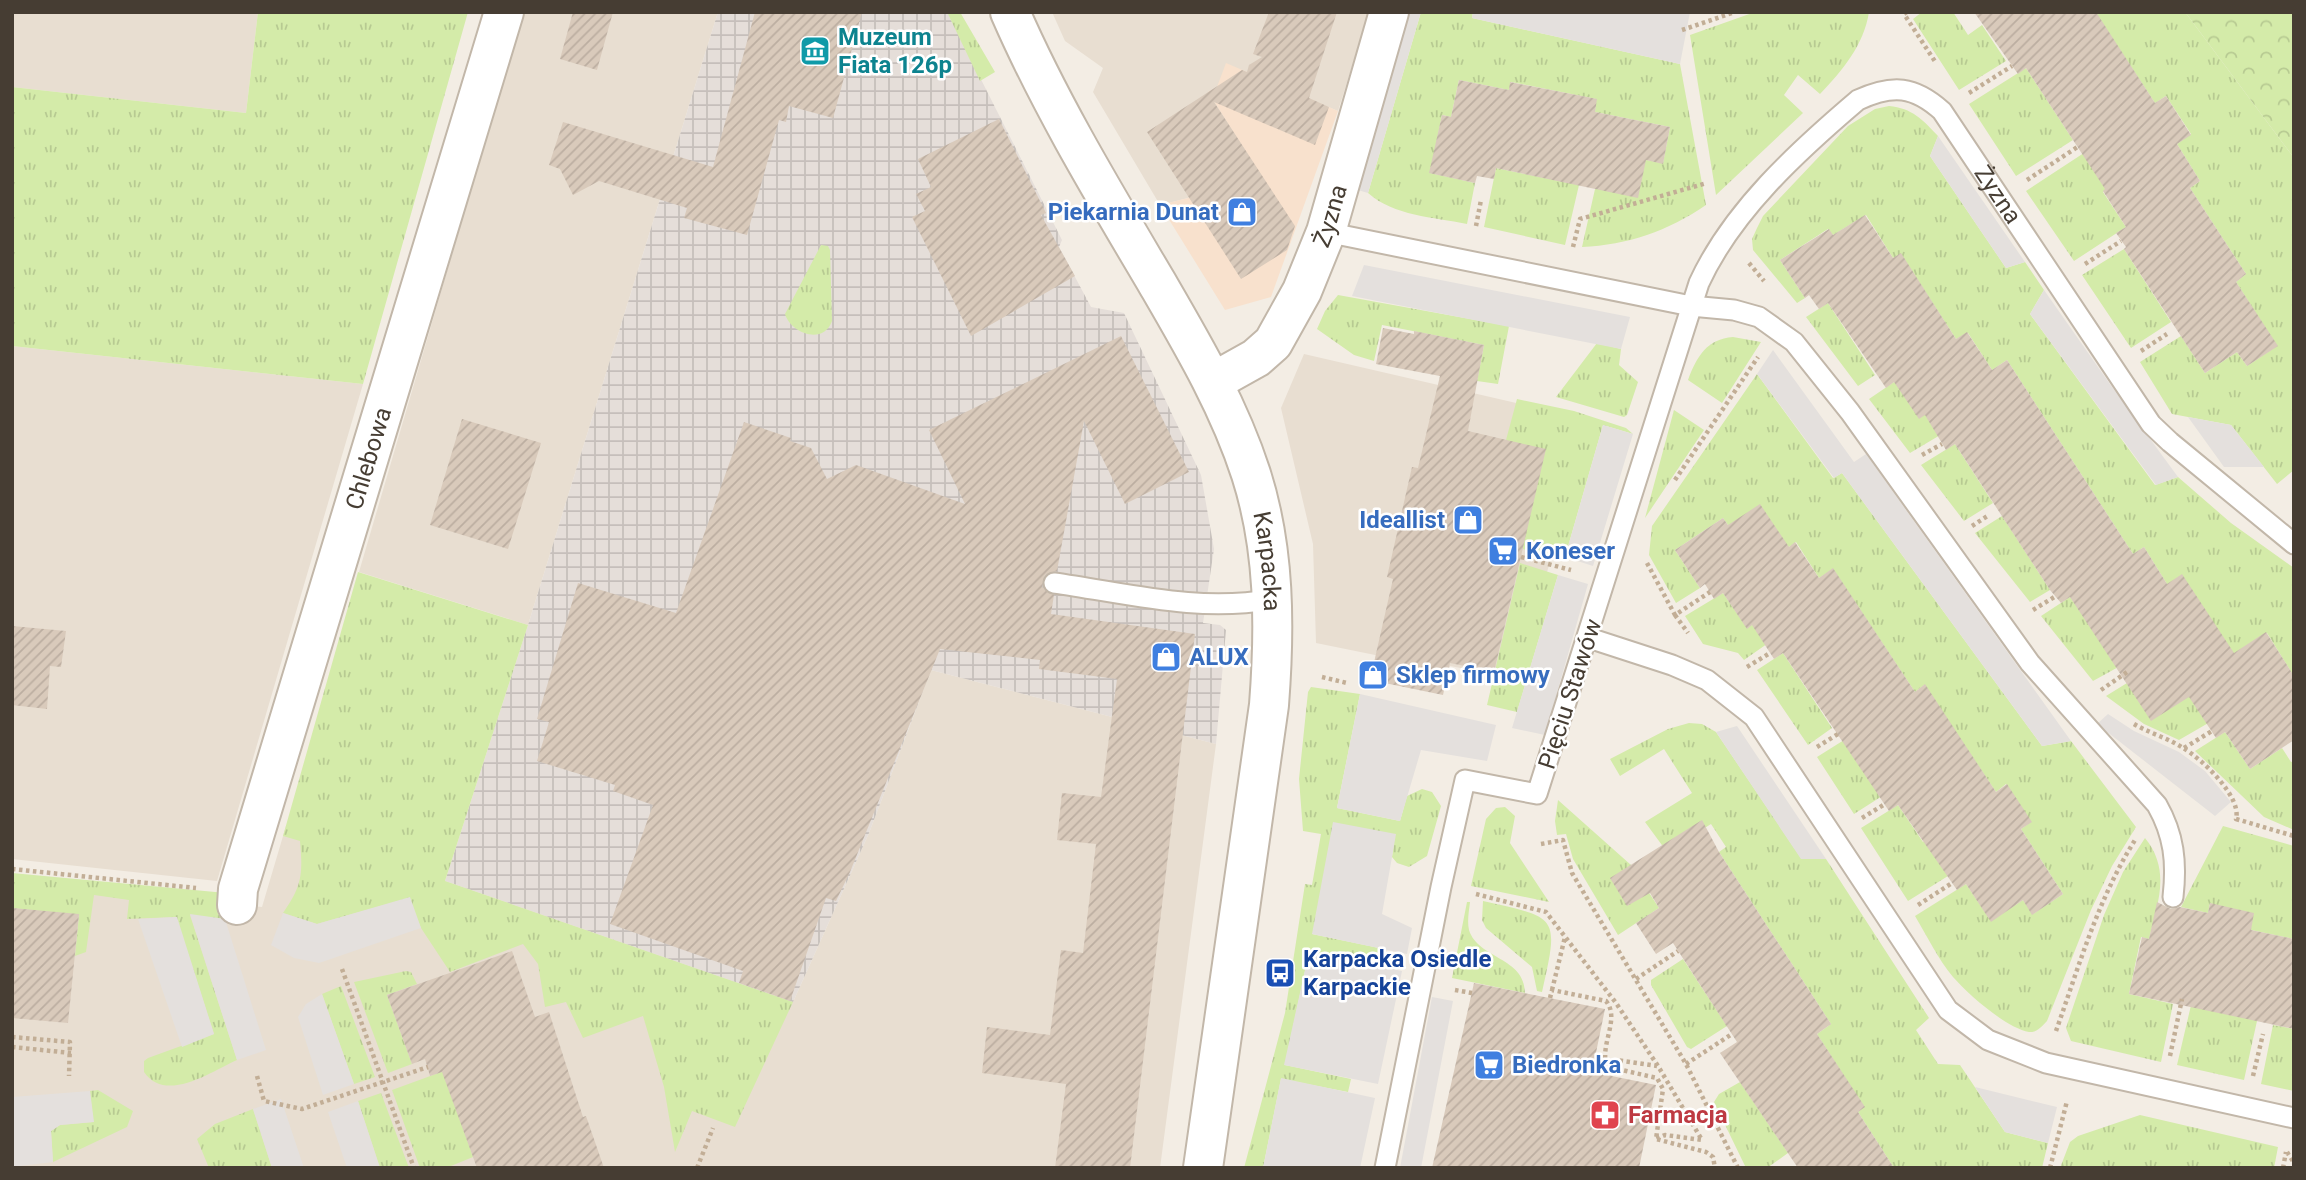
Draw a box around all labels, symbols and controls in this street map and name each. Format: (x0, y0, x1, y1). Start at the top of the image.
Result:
place label: Muzeum Fiata 126p (838, 23, 952, 79)
museum icon: Muzeum Fiata 126p (798, 34, 832, 68)
street label: Żyzna (1969, 160, 2027, 229)
street label: Żyzna (1307, 181, 1353, 251)
shop icon: Piekarnia Dunat (1225, 195, 1259, 229)
place label: Piekarnia Dunat (1048, 198, 1219, 226)
street label: Chlebowa (340, 404, 397, 513)
shop icon: Ideallist (1451, 503, 1485, 537)
place label: Ideallist (1359, 506, 1445, 534)
street label: Karpacka (1247, 509, 1286, 612)
supermarket icon: Koneser (1486, 534, 1520, 568)
place label: Koneser (1526, 537, 1615, 565)
street label: Pięciu Stawów (1533, 615, 1607, 773)
shop icon: ALUX (1149, 640, 1183, 674)
place label: ALUX (1189, 643, 1249, 671)
shop icon: Sklep firmowy (1356, 658, 1390, 692)
place label: Sklep firmowy (1396, 661, 1551, 689)
place label: Karpacka Osiedle Karpackie (1303, 945, 1491, 1001)
bus stop icon: Karpacka Osiedle Karpackie (1263, 956, 1297, 990)
supermarket icon: Biedronka (1472, 1048, 1506, 1082)
place label: Biedronka (1512, 1051, 1621, 1079)
pharmacy icon: Farmacja (1588, 1098, 1622, 1132)
place label: Farmacja (1628, 1101, 1728, 1129)

